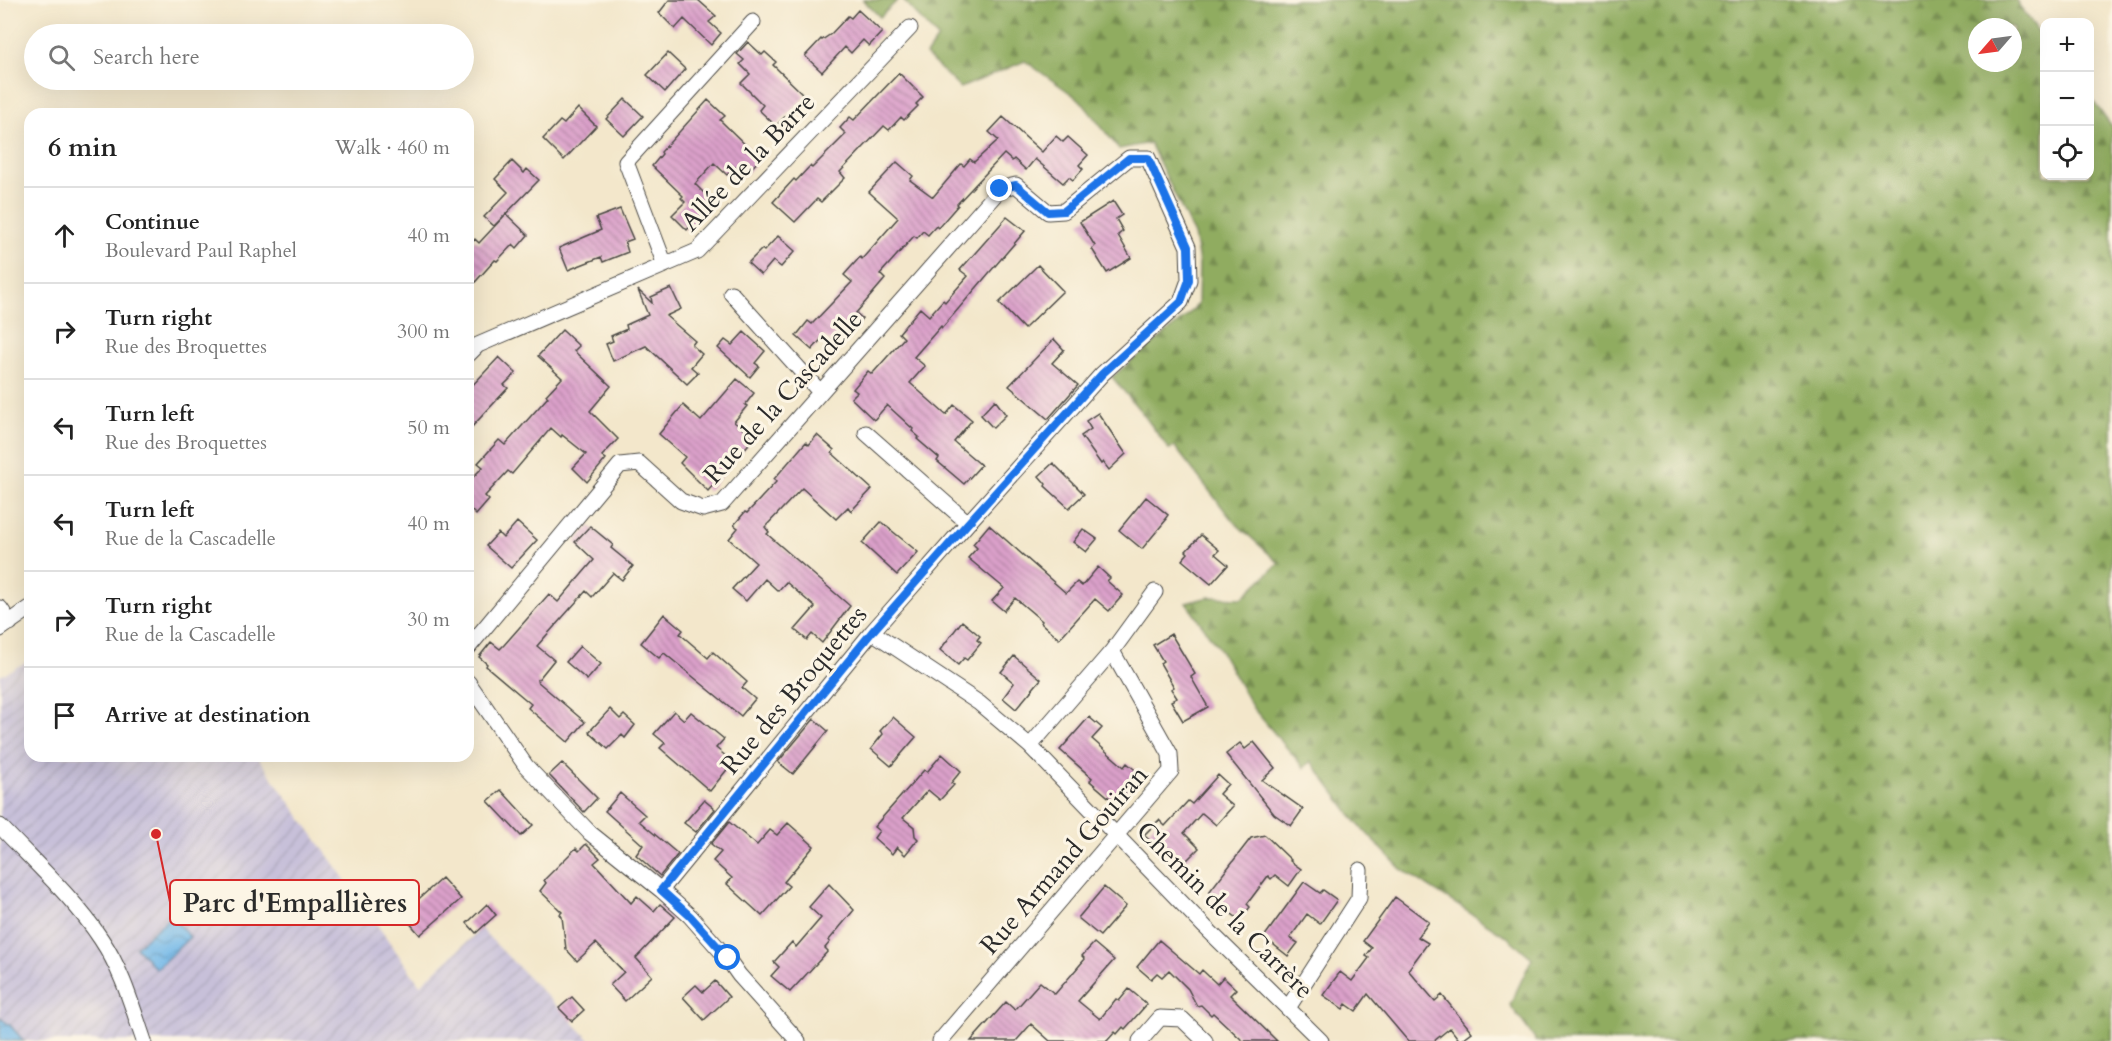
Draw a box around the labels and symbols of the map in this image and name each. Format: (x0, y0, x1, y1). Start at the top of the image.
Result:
north arrow (1968, 18, 2022, 72)
street label: Allée de la Barre (673, 85, 823, 239)
route end (986, 175, 1012, 201)
street label: Rue de la Cascadelle (696, 303, 870, 491)
street label: Rue des Broquettes (713, 598, 875, 782)
street label: Rue Armand Gouiran (972, 758, 1156, 962)
street label: Chemin de la Carrère (1129, 814, 1321, 1006)
callout: Parc d'Empallières (170, 880, 419, 925)
text: Parc d'Empallières (183, 885, 407, 922)
route start (714, 944, 740, 970)

